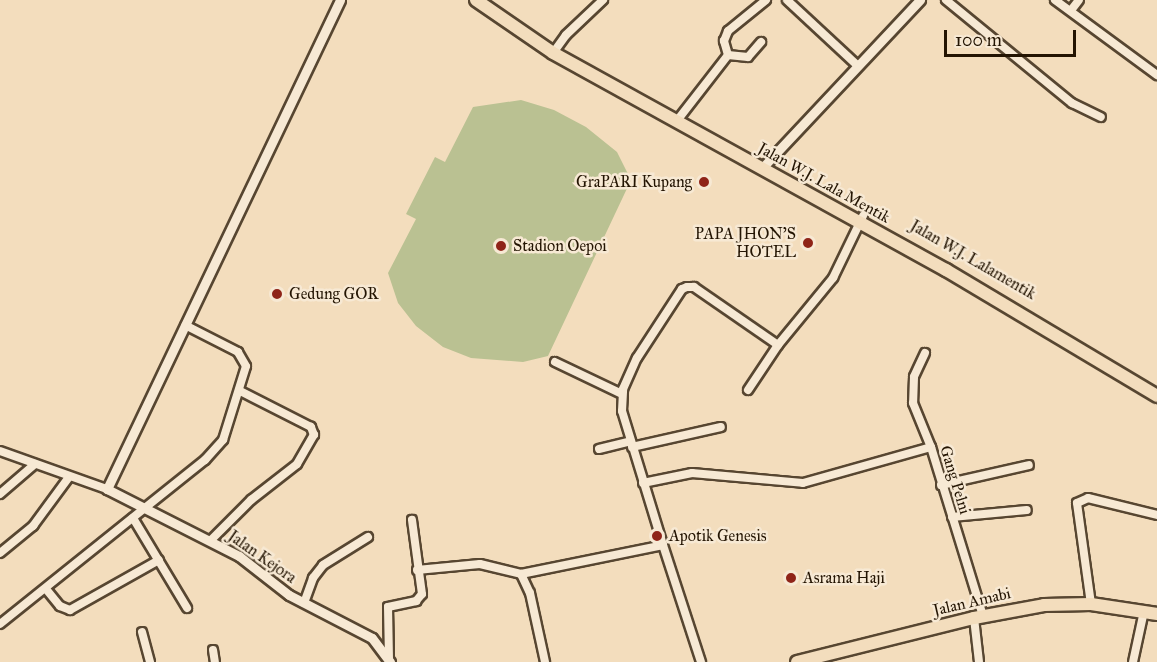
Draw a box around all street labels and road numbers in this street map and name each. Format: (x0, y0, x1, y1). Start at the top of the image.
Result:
street label: Jalan W.J. Lala Mentik (755, 139, 893, 227)
street label: Jalan W.J. Lalamentik (907, 216, 1039, 304)
street label: Gang Pelni (935, 443, 975, 517)
street label: Jalan Kejora (224, 527, 300, 587)
street label: Jalan Amabi (931, 584, 1013, 620)

